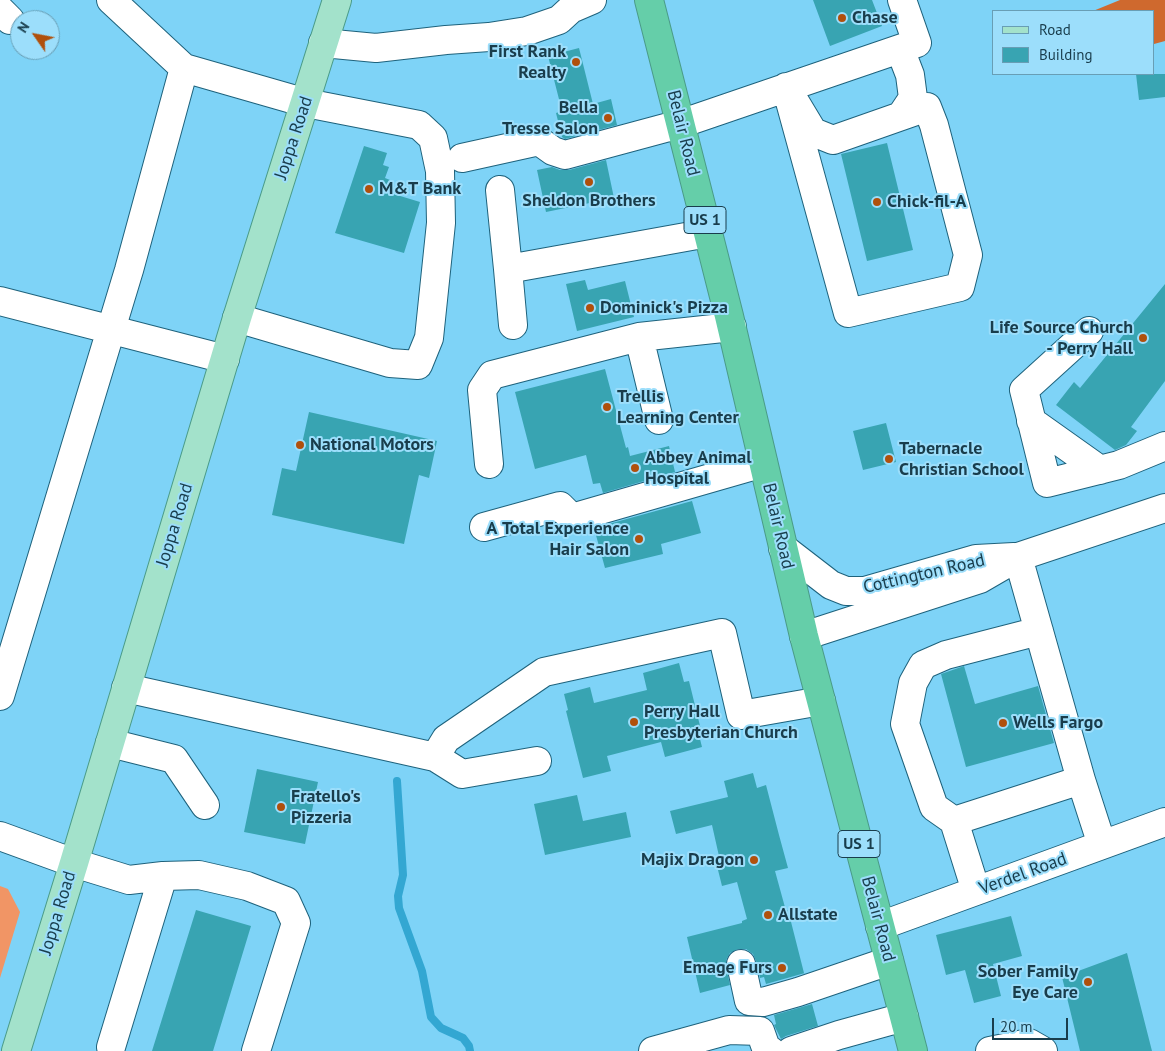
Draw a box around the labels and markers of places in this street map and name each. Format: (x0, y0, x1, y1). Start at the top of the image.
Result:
place label: Chase (852, 7, 898, 29)
marker: Chase (836, 12, 848, 24)
place label: First Rank Realty (489, 41, 566, 84)
marker: First Rank Realty (570, 56, 582, 68)
place label: Bella Tresse Salon (502, 97, 598, 140)
marker: Bella Tresse Salon (602, 112, 614, 124)
marker: Sheldon Brothers (583, 176, 595, 188)
place label: M&T Bank (379, 178, 461, 200)
marker: M&T Bank (363, 183, 375, 195)
place label: Sheldon Brothers (522, 190, 656, 212)
place label: Chick-fil-A (887, 191, 966, 213)
marker: Chick-fil-A (871, 196, 883, 208)
place label: Dominick's Pizza (600, 297, 728, 319)
marker: Dominick's Pizza (584, 302, 596, 314)
place label: Life Source Church - Perry Hall (990, 317, 1133, 359)
marker: Life Source Church - Perry Hall (1137, 332, 1149, 344)
place label: Trellis Learning Center (617, 386, 739, 428)
marker: Trellis Learning Center (601, 401, 613, 413)
place label: National Motors (310, 434, 434, 456)
place label: Tabernacle Christian School (899, 438, 1024, 480)
marker: National Motors (294, 439, 306, 451)
place label: Abbey Animal Hospital (645, 447, 751, 489)
marker: Tabernacle Christian School (883, 453, 895, 465)
marker: Abbey Animal Hospital (629, 462, 641, 474)
place label: A Total Experience Hair Salon (486, 518, 629, 560)
marker: A Total Experience Hair Salon (633, 533, 645, 545)
place label: Perry Hall Presbyterian Church (644, 701, 798, 744)
place label: Wells Fargo (1013, 712, 1103, 734)
marker: Perry Hall Presbyterian Church (628, 716, 640, 728)
marker: Wells Fargo (997, 717, 1009, 729)
place label: Fratello's Pizzeria (291, 786, 360, 829)
marker: Fratello's Pizzeria (275, 801, 287, 813)
place label: Majix Dragon (641, 849, 744, 871)
marker: Majix Dragon (748, 854, 760, 866)
place label: Allstate (778, 904, 838, 926)
marker: Allstate (762, 909, 774, 921)
place label: Emage Furs (683, 957, 772, 979)
place label: Sober Family Eye Care (978, 961, 1078, 1004)
marker: Emage Furs (776, 962, 788, 974)
marker: Sober Family Eye Care (1082, 976, 1094, 988)

